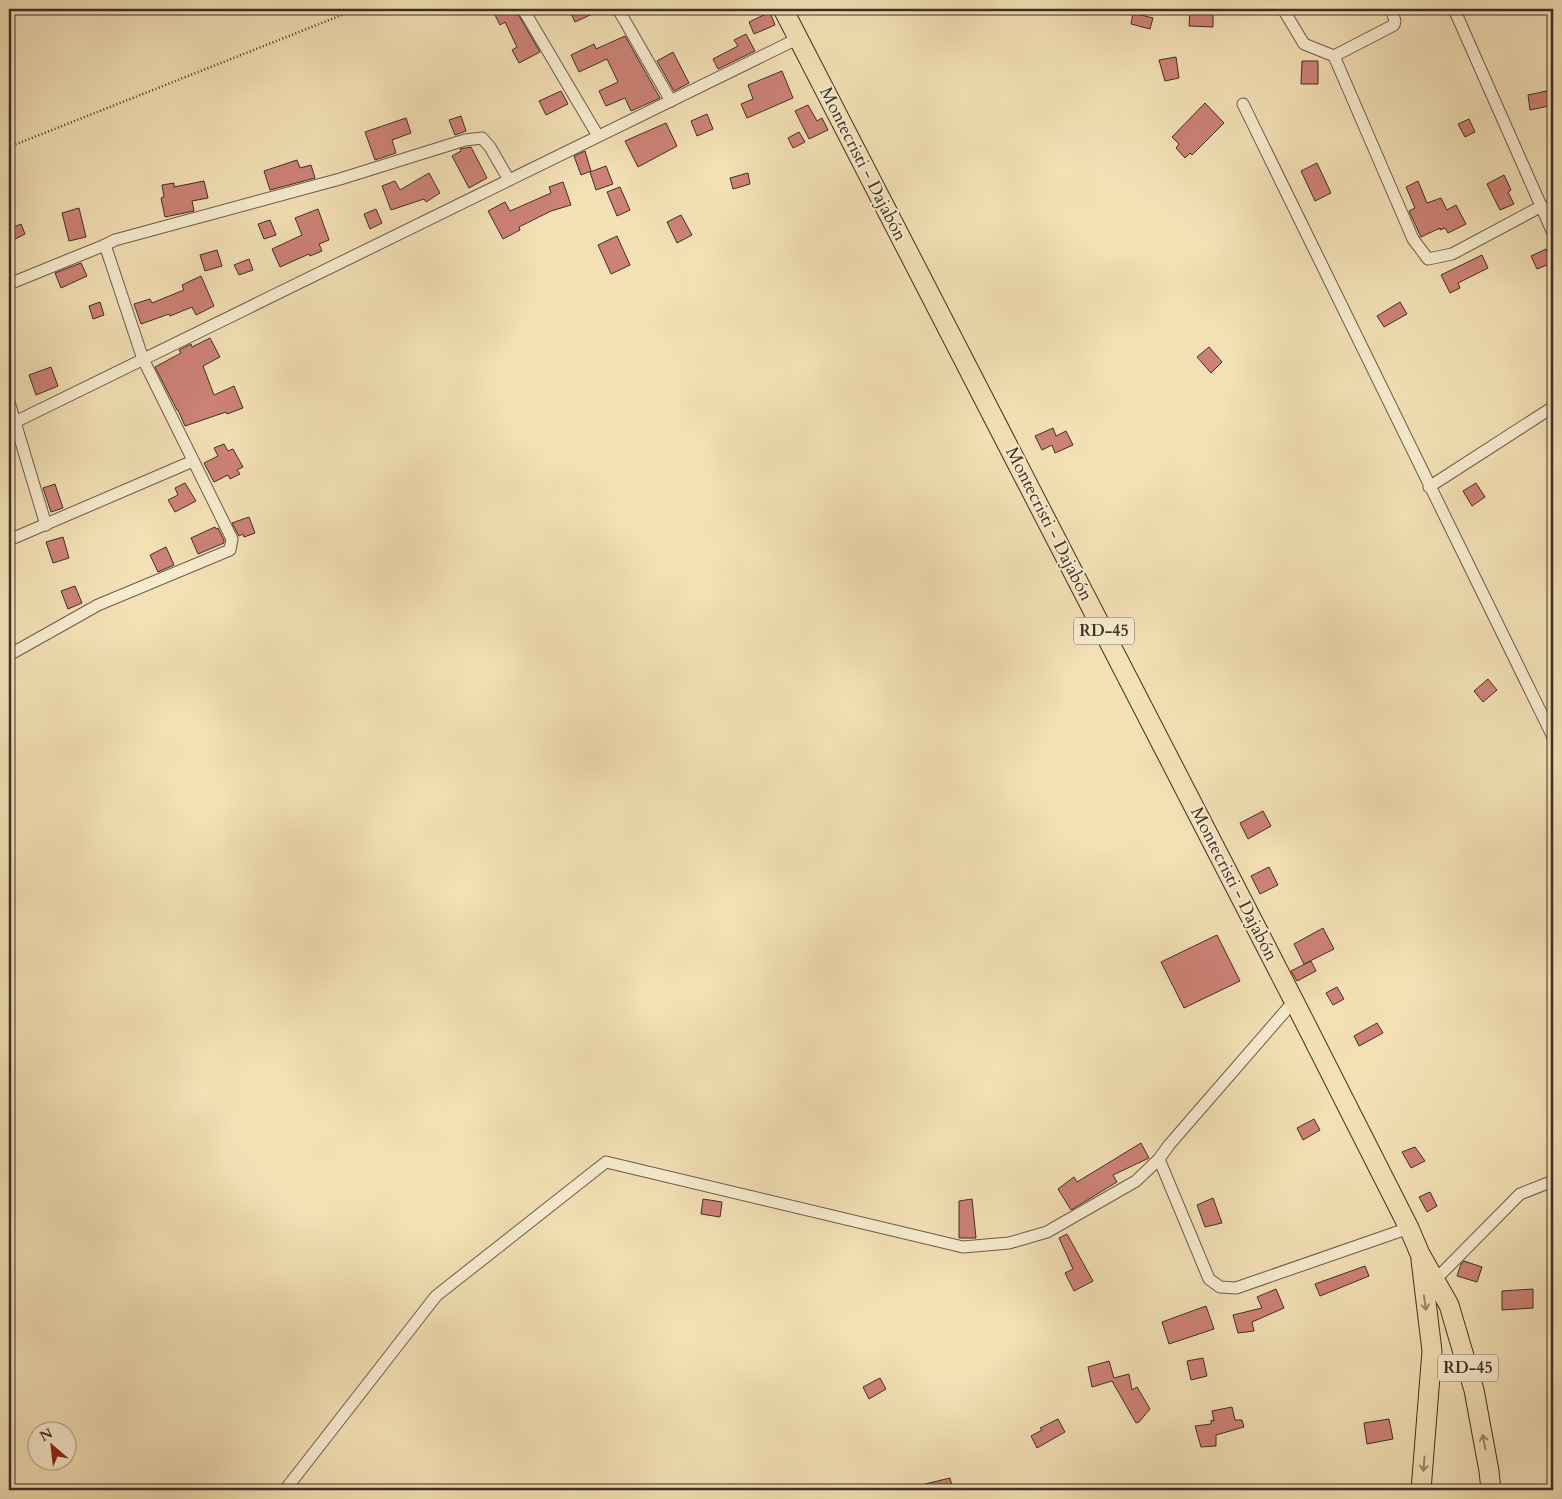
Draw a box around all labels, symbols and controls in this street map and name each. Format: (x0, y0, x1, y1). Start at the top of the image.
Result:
street label: Montecristi - Dajabón (813, 83, 913, 246)
street label: Montecristi - Dajabón (999, 443, 1099, 606)
road number: RD-45 (1074, 618, 1134, 644)
street label: Montecristi - Dajabón (1184, 803, 1284, 966)
one-way arrow (1420, 1294, 1430, 1310)
road number: RD-45 (1438, 1355, 1498, 1382)
north arrow (28, 1422, 78, 1472)
text: N (36, 1424, 56, 1446)
one-way arrow (1479, 1434, 1488, 1450)
one-way arrow (1420, 1456, 1429, 1472)

